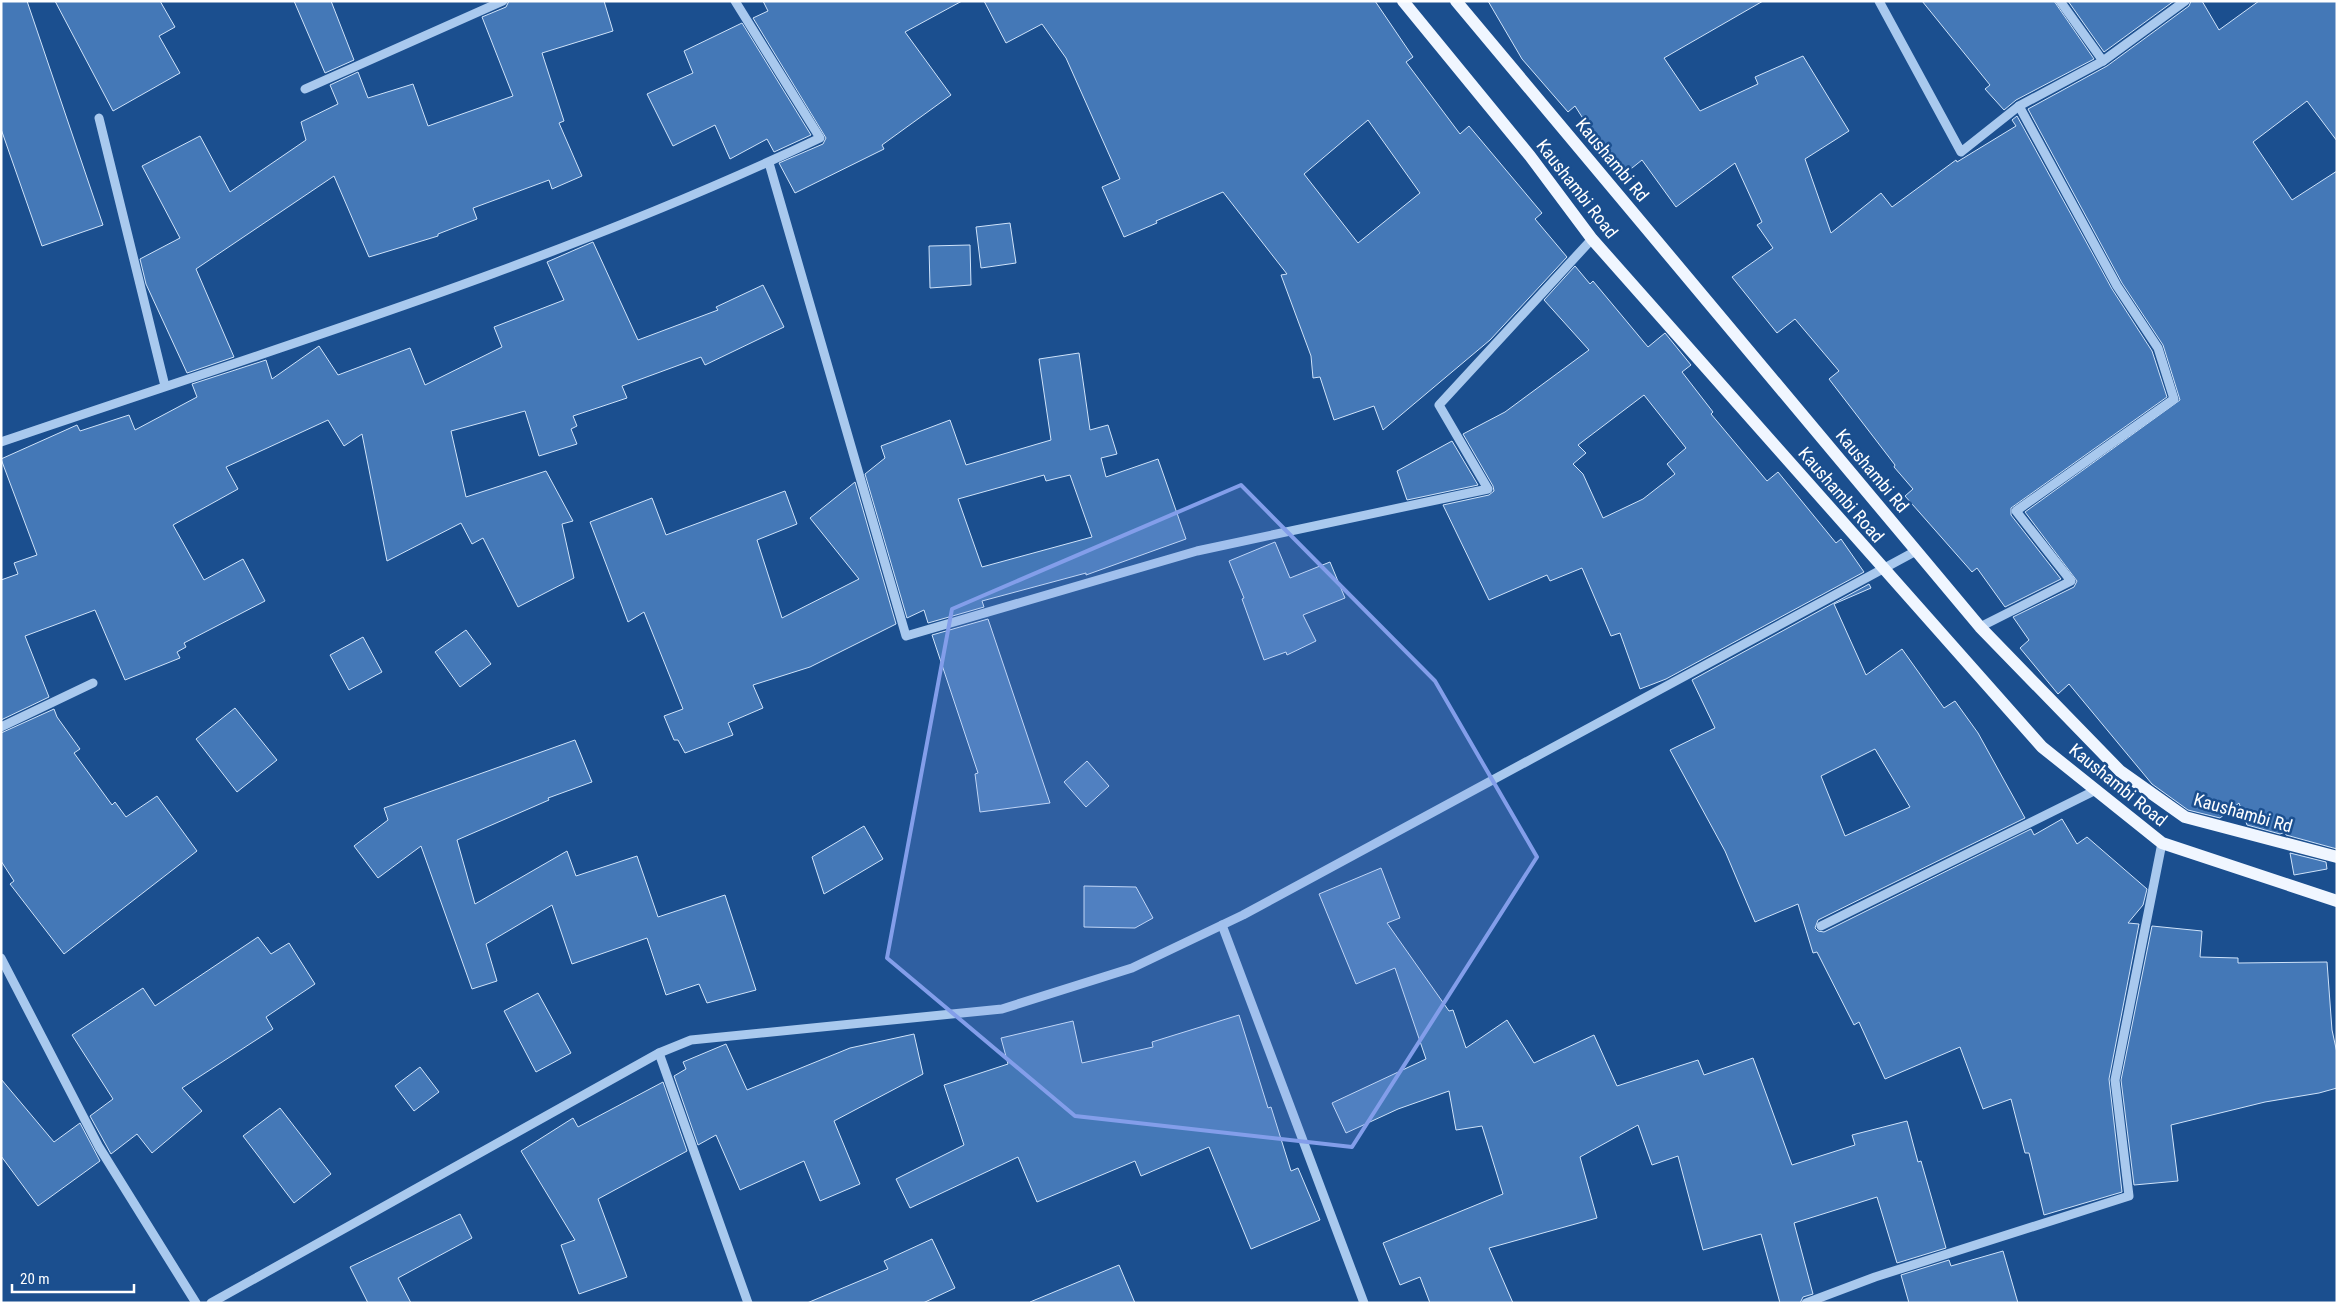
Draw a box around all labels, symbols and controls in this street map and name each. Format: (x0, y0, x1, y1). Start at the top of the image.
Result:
street label: Kaushambi Rd (1572, 114, 1653, 205)
street label: Kaushambi Road (1532, 135, 1622, 242)
street label: Kaushambi Rd (1832, 425, 1913, 516)
street label: Kaushambi Road (1794, 443, 1889, 547)
street label: Kaushambi Road (2065, 739, 2171, 830)
street label: Kaushambi Rd (2191, 788, 2295, 837)
scale bar (12, 1262, 135, 1294)
text: 20 m (20, 1270, 50, 1288)

